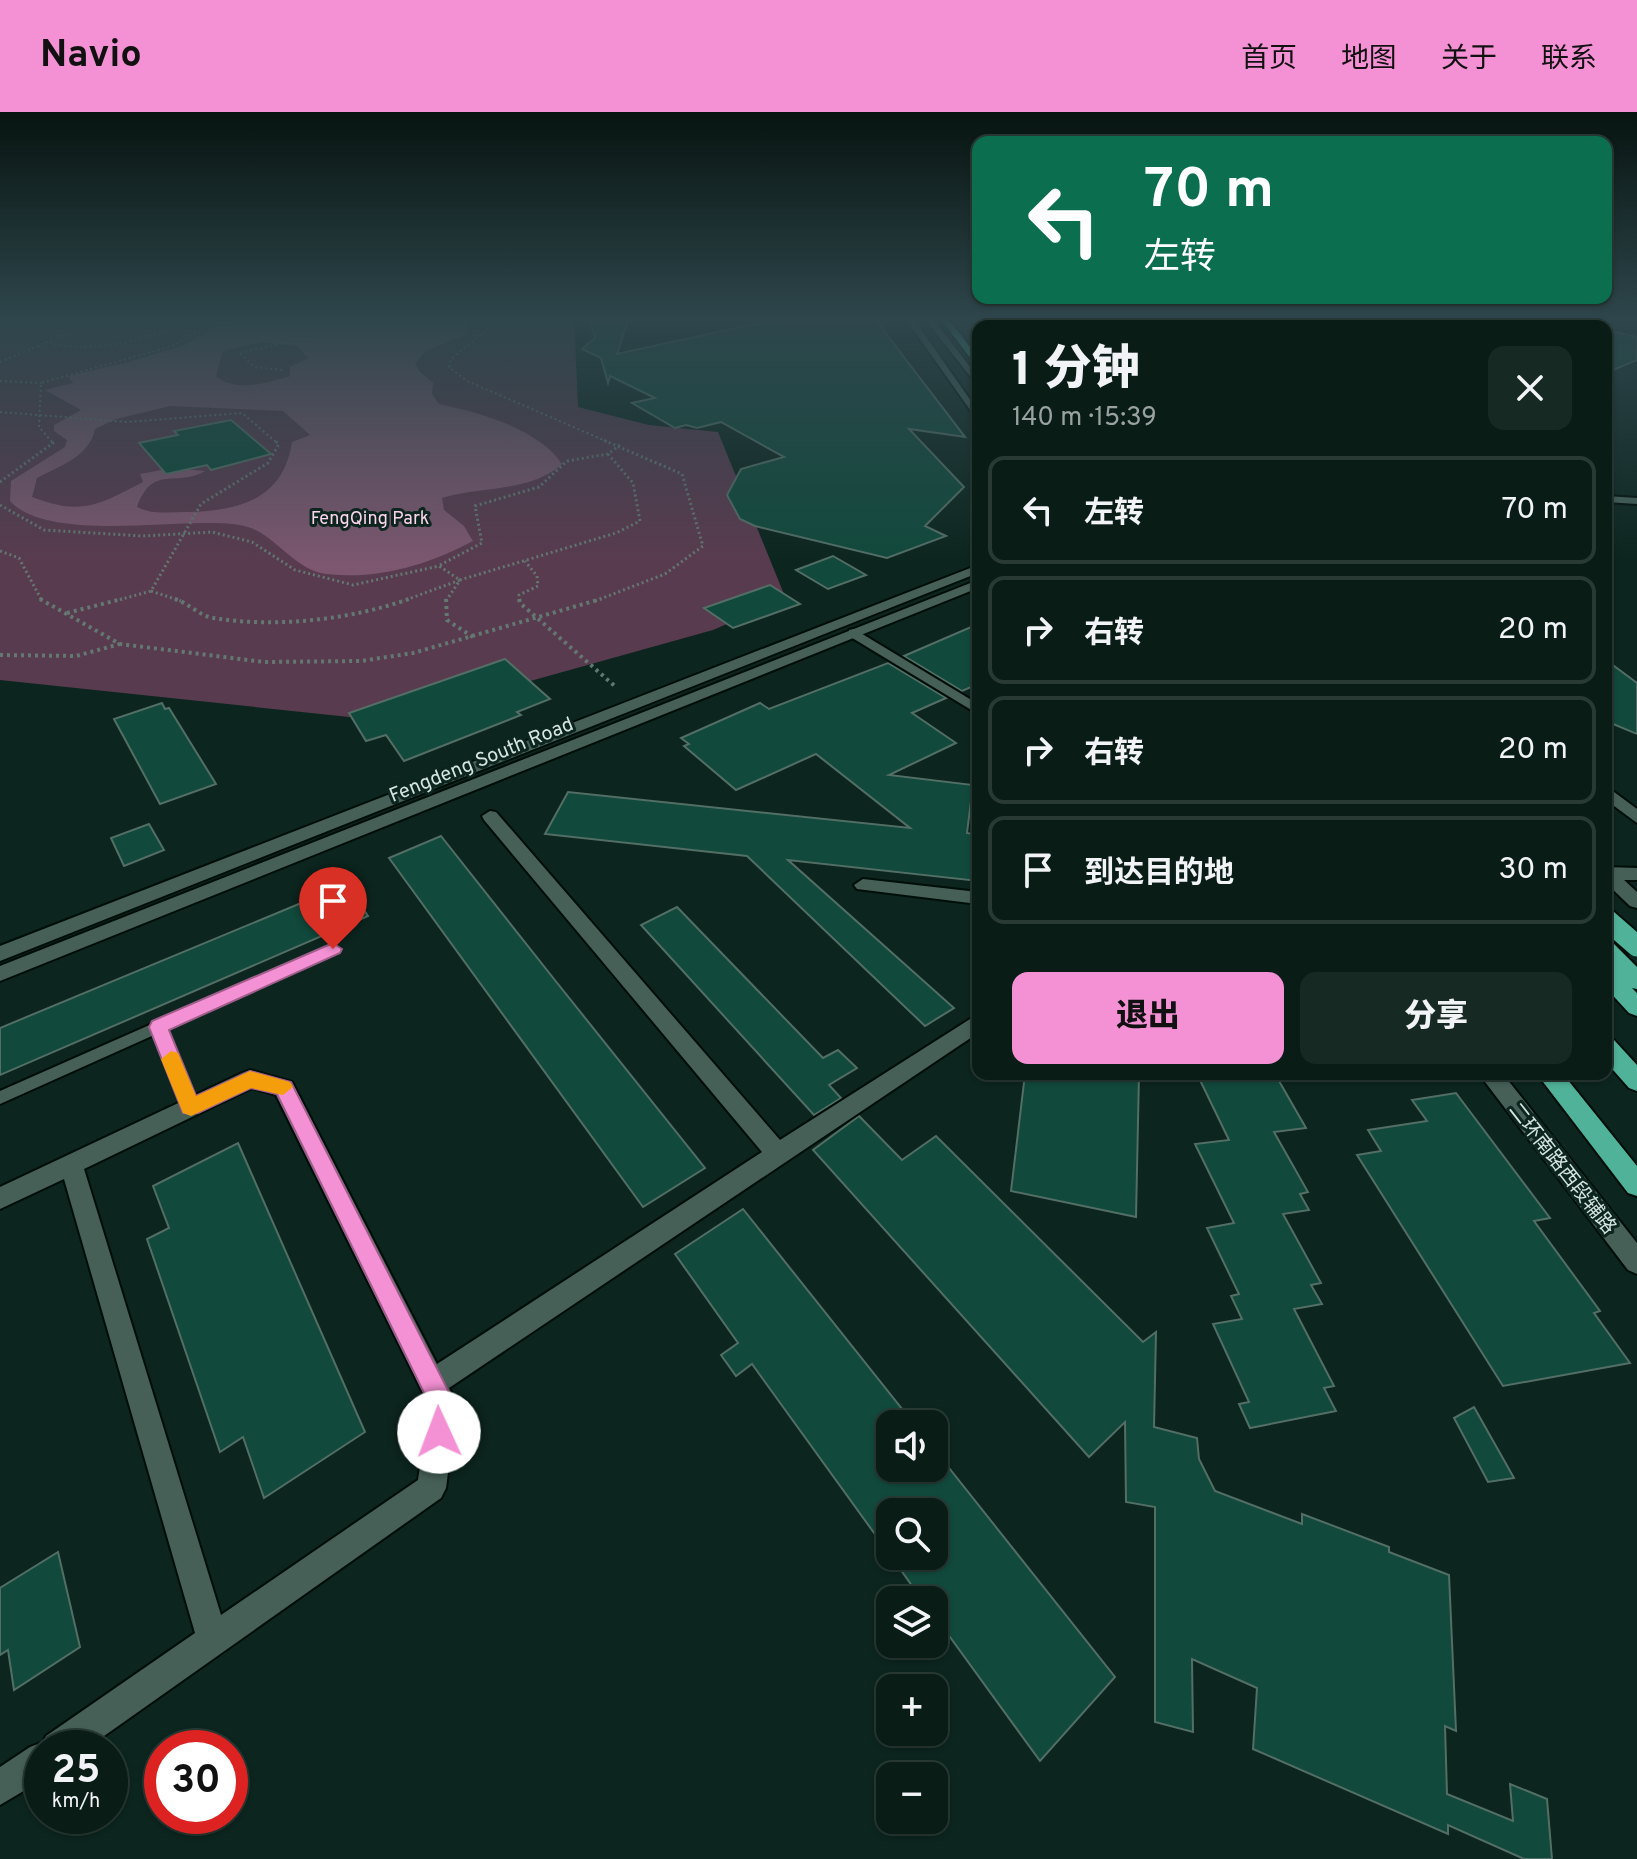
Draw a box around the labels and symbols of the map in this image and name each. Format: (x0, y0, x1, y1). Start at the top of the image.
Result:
park label: FengQing Park (311, 508, 429, 531)
street label: Fengdeng South Road (386, 712, 578, 810)
pin (299, 867, 367, 949)
street label: 二环南路西段辅路 (1502, 1098, 1621, 1240)
position arrow (397, 1390, 481, 1474)
speed limit sign: 30 (144, 1730, 248, 1834)

